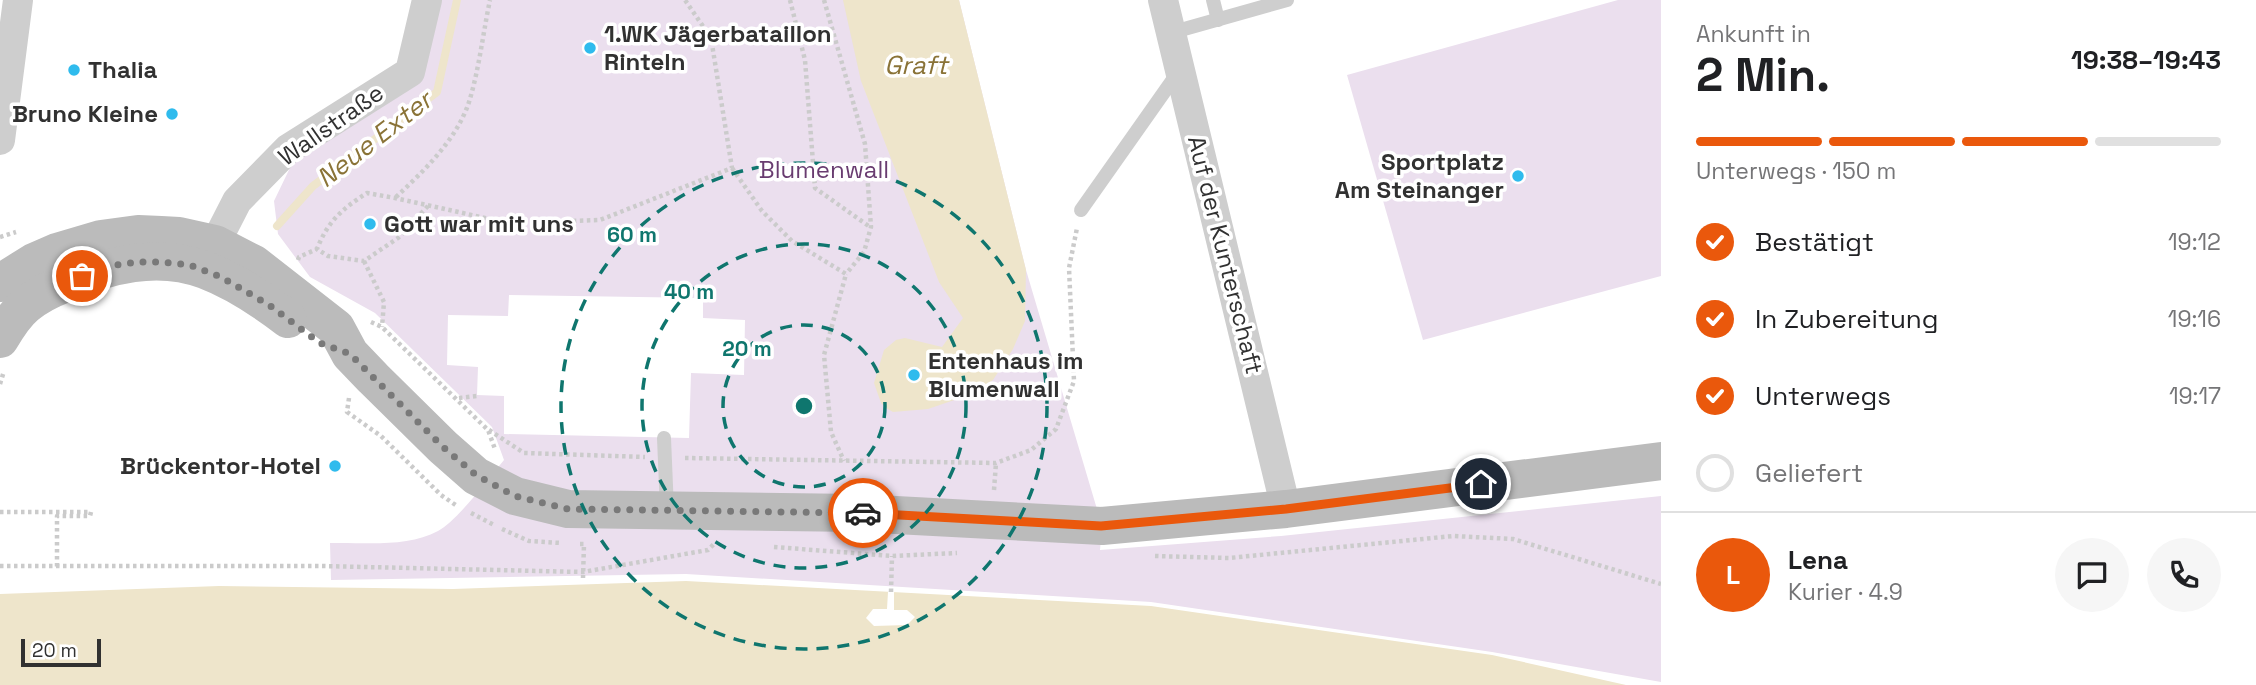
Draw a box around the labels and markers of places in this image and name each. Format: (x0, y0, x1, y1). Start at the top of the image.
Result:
place label: 1.WK Jägerbataillon Rinteln (604, 18, 832, 77)
marker: 1.WK Jägerbataillon Rinteln (582, 40, 598, 56)
place label: Thalia (88, 54, 158, 85)
marker: Thalia (66, 62, 82, 78)
place label: Bruno Kleine (12, 98, 158, 129)
marker: Bruno Kleine (164, 106, 180, 122)
place label: Sportplatz Am Steinanger (1335, 146, 1504, 205)
marker: Sportplatz Am Steinanger (1510, 168, 1526, 184)
place label: Gott war mit uns (384, 208, 574, 239)
marker: Gott war mit uns (362, 216, 378, 232)
pin (52, 246, 112, 306)
place label: Entenhaus im Blumenwall (928, 345, 1084, 404)
marker: Entenhaus im Blumenwall (906, 367, 922, 383)
centre of rings (792, 394, 816, 418)
place label: Brückentor-Hotel (120, 450, 321, 481)
pin (1451, 454, 1511, 514)
marker: Brückentor-Hotel (327, 458, 343, 474)

